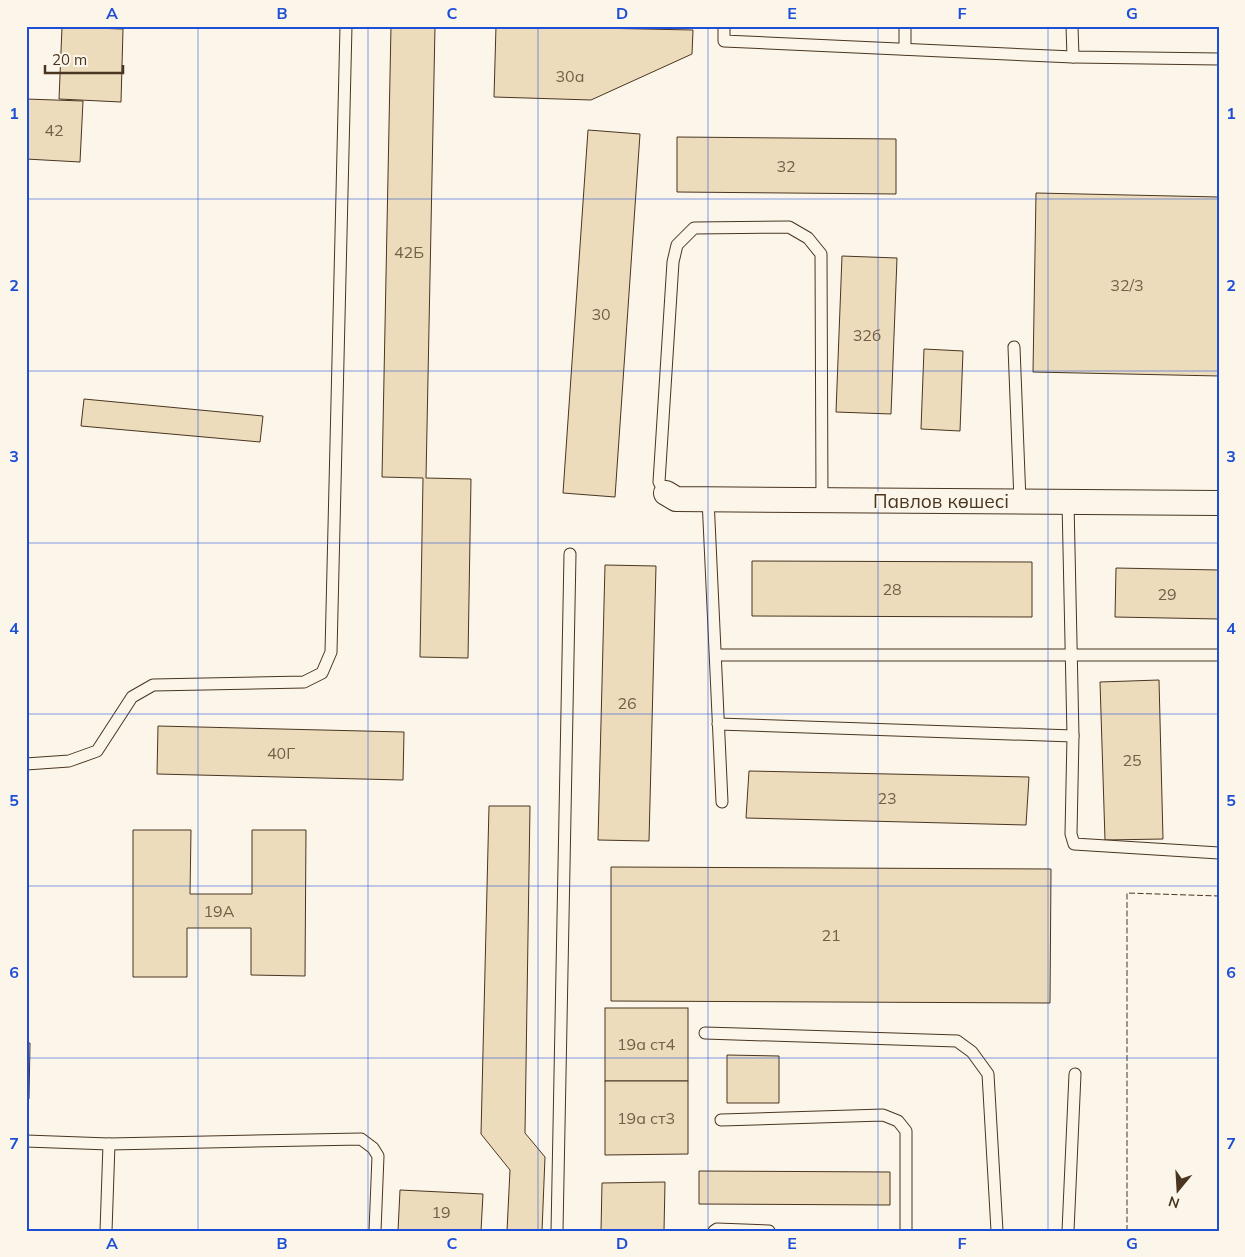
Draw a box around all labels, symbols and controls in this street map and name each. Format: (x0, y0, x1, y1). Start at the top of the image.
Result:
text: A (106, 3, 118, 23)
text: B (276, 3, 288, 23)
text: C (447, 3, 458, 23)
text: D (616, 3, 628, 23)
text: E (787, 3, 797, 23)
text: F (957, 3, 967, 23)
text: G (1126, 3, 1138, 23)
scale bar (45, 42, 122, 74)
text: 20 m (52, 50, 87, 69)
house number: 30а (556, 66, 584, 86)
text: 1 (9, 103, 19, 123)
text: 1 (1226, 103, 1236, 123)
house number: 42 (44, 120, 64, 140)
house number: 32 (776, 156, 796, 176)
house number: 42Б (394, 242, 424, 262)
text: 2 (9, 275, 19, 295)
house number: 32/3 (1110, 275, 1144, 295)
text: 2 (1226, 275, 1236, 295)
house number: 30 (591, 304, 611, 324)
house number: 32б (853, 325, 881, 345)
text: 3 (9, 446, 19, 466)
text: 3 (1226, 446, 1236, 466)
street label: Павлов көшесі (873, 489, 1009, 513)
house number: 28 (882, 579, 902, 599)
house number: 29 (1157, 584, 1177, 604)
text: 4 (9, 618, 19, 638)
text: 4 (1226, 618, 1236, 638)
house number: 26 (617, 693, 637, 713)
house number: 40Г (267, 743, 295, 763)
house number: 25 (1122, 750, 1142, 770)
house number: 23 (877, 788, 897, 808)
text: 5 (9, 790, 19, 810)
text: 5 (1226, 790, 1236, 810)
house number: 19А (204, 901, 235, 921)
house number: 21 (821, 925, 841, 945)
text: 6 (9, 962, 19, 982)
text: 6 (1226, 962, 1236, 982)
house number: 19а ст4 (617, 1034, 675, 1054)
house number: 19а ст3 (617, 1108, 675, 1128)
text: 7 (9, 1133, 19, 1153)
text: 7 (1226, 1133, 1236, 1153)
north arrow (1152, 1164, 1202, 1214)
text: N (1166, 1192, 1182, 1213)
house number: 19 (431, 1202, 451, 1222)
text: A (106, 1233, 118, 1253)
text: B (276, 1233, 288, 1253)
text: C (447, 1233, 458, 1253)
text: D (616, 1233, 628, 1253)
text: E (787, 1233, 797, 1253)
text: F (957, 1233, 967, 1253)
text: G (1126, 1233, 1138, 1253)

